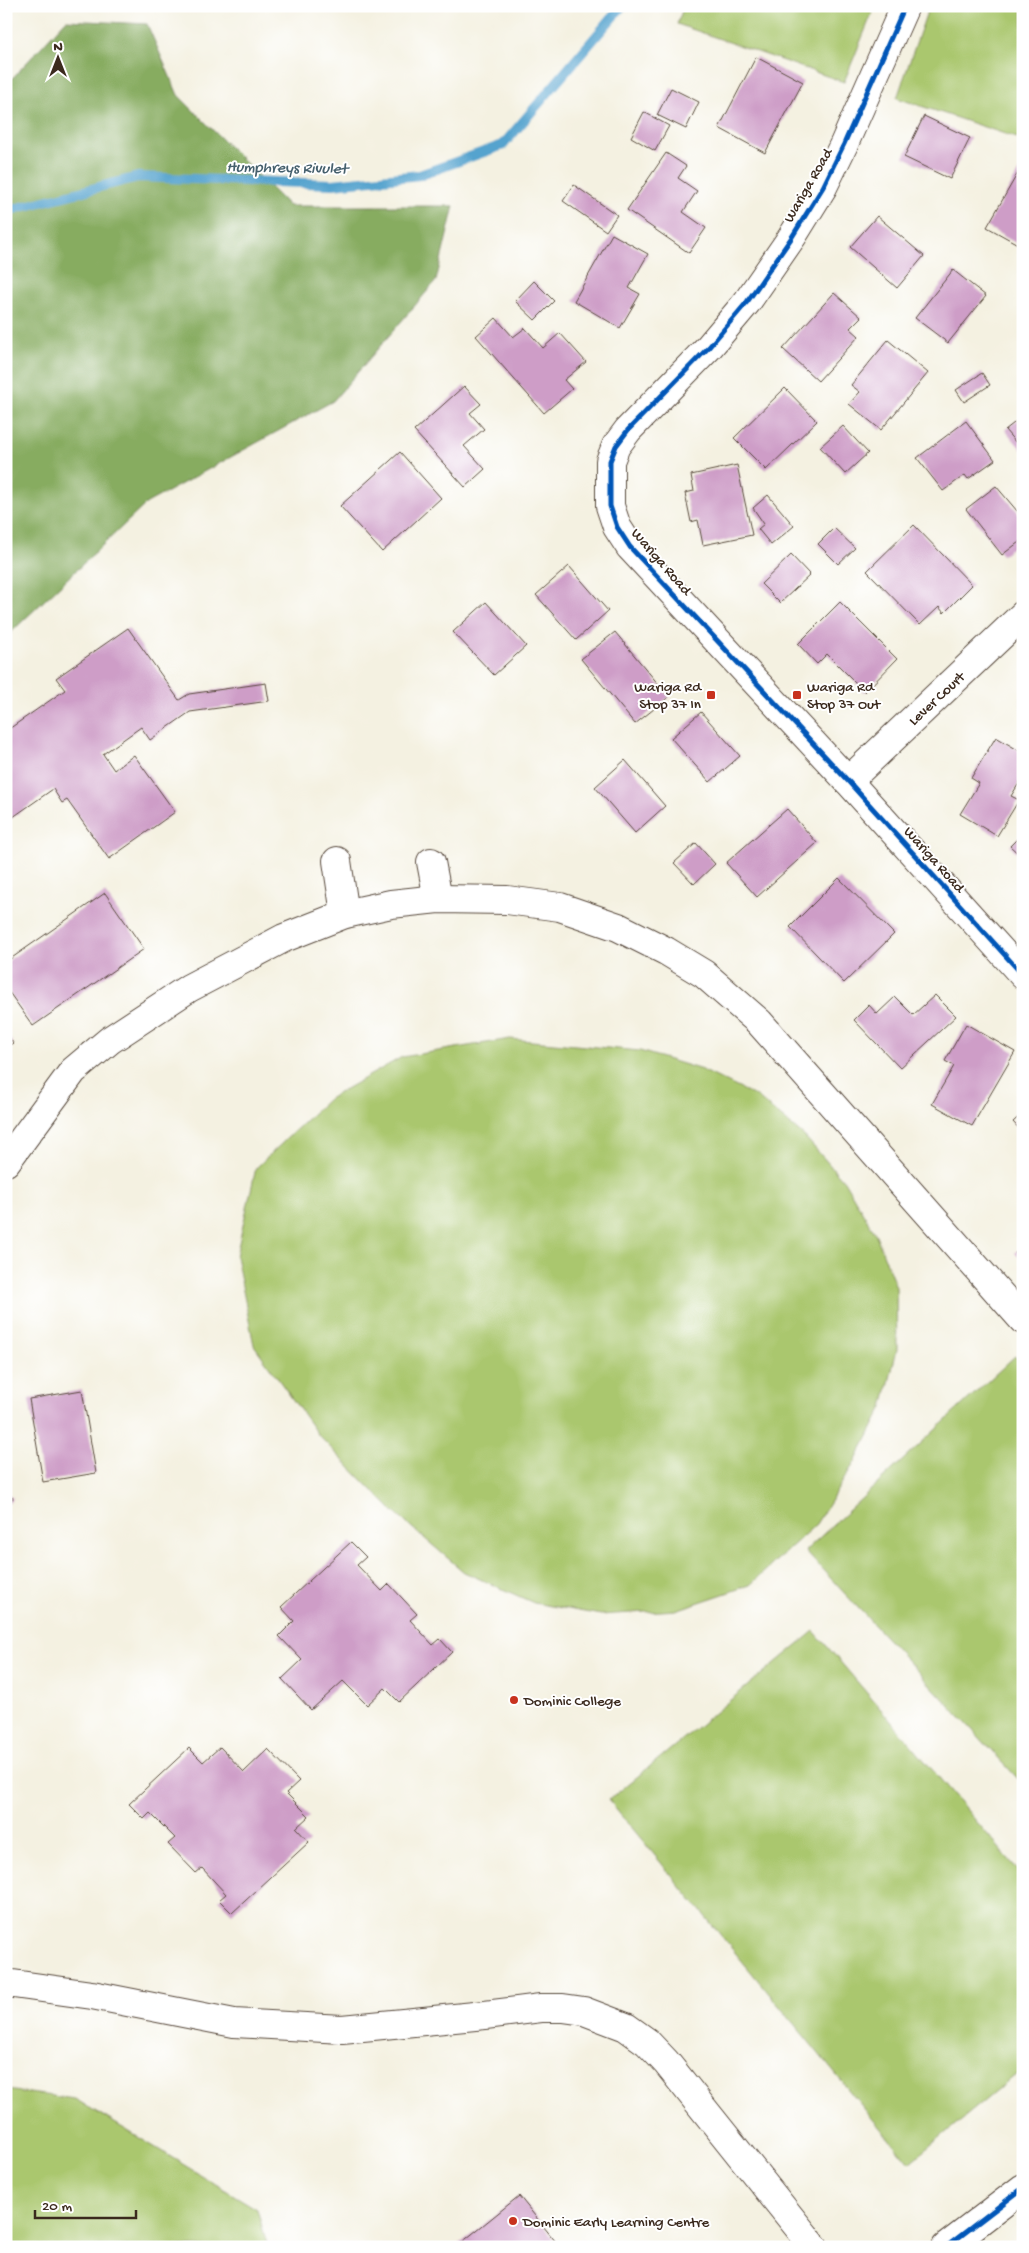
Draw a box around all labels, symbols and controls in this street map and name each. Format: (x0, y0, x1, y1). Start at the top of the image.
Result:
north arrow (32, 32, 82, 82)
text: N (53, 39, 63, 56)
street label: Wariga Road (780, 145, 838, 226)
water label: Humphreys Rivulet (226, 159, 350, 180)
street label: Wariga Road (627, 525, 695, 600)
street label: Lever Court (905, 667, 971, 730)
place label: Wariga Rd Stop 37 In (634, 679, 702, 714)
place label: Wariga Rd Stop 37 Out (807, 679, 882, 714)
marker: Wariga Rd Stop 37 In (705, 689, 717, 701)
marker: Wariga Rd Stop 37 Out (791, 689, 803, 701)
street label: Wariga Road (899, 824, 969, 898)
place label: Dominic College (523, 1693, 621, 1711)
marker: Dominic College (508, 1694, 520, 1706)
scale bar (35, 2188, 136, 2220)
text: 20 m (42, 2198, 72, 2216)
place label: Dominic Early Learning Centre (522, 2214, 710, 2232)
marker: Dominic Early Learning Centre (507, 2215, 519, 2227)

